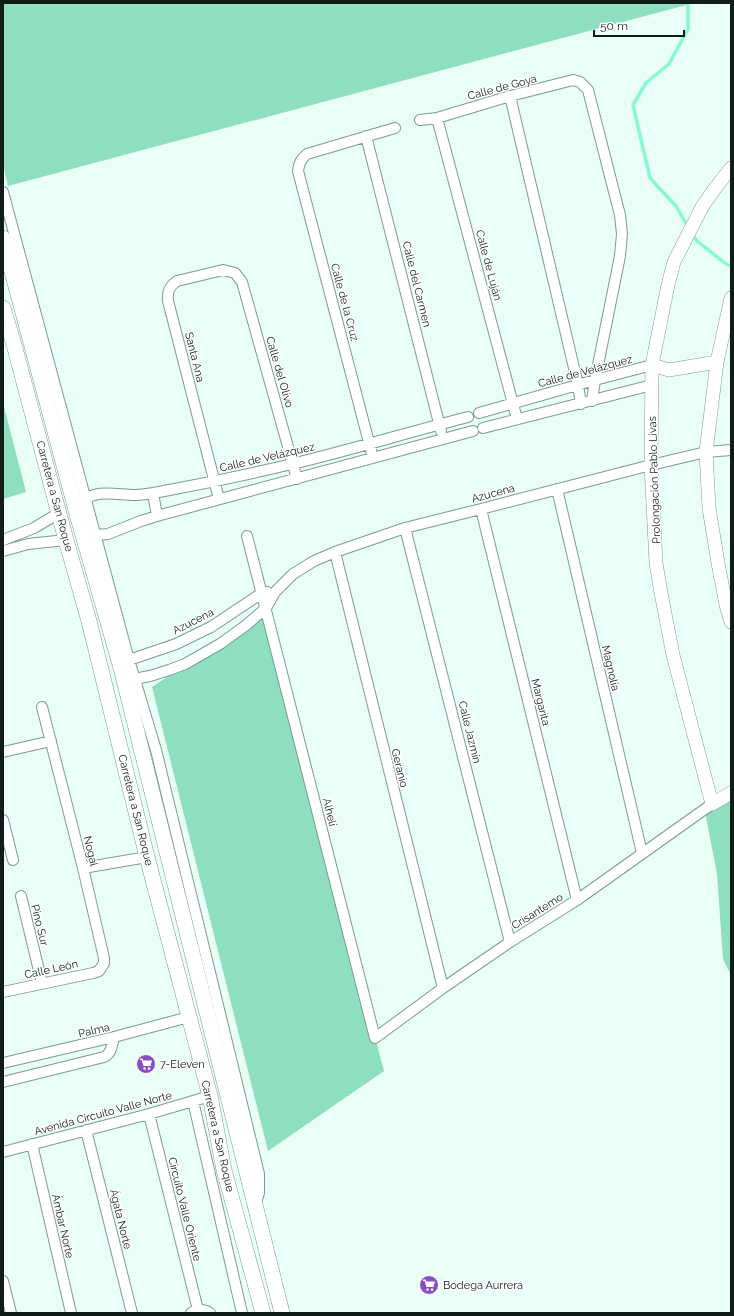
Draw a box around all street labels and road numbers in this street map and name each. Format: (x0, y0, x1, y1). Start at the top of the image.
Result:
street label: Calle de Goya (466, 72, 538, 103)
street label: Calle de Luján (473, 228, 504, 302)
street label: Calle del Carmen (400, 240, 433, 328)
street label: Calle de la Cruz (328, 262, 361, 343)
street label: Santa Ana (182, 331, 207, 383)
street label: Calle del Olivo (263, 335, 296, 410)
street label: Calle de Velázquez (537, 352, 634, 390)
street label: Prolongación Pablo Livas (646, 416, 663, 544)
street label: Carretera a San Roque (33, 439, 76, 553)
street label: Calle de Velázquez (218, 440, 316, 475)
street label: Azucena (470, 481, 516, 505)
street label: Azucena (171, 606, 216, 637)
street label: Magnolia (599, 644, 622, 692)
street label: Margarita (528, 677, 553, 727)
street label: Calle Jazmín (455, 699, 484, 765)
street label: Geranio (388, 747, 411, 789)
street label: Carretera a San Roque (115, 753, 156, 868)
street label: Alhelí (320, 797, 339, 828)
street label: Nogal (80, 835, 101, 868)
street label: Crisantemo (509, 890, 566, 932)
street label: Pino Sur (28, 903, 51, 947)
street label: Calle León (23, 957, 79, 982)
street label: Palma (77, 1021, 111, 1040)
street label: Carretera a San Roque (198, 1079, 237, 1194)
street label: Avenida Circuito Valle Norte (33, 1089, 174, 1138)
street label: Circuito Valle Oriente (165, 1156, 204, 1263)
street label: Ágata Norte (107, 1188, 135, 1251)
street label: Ámbar Norte (49, 1192, 77, 1260)

